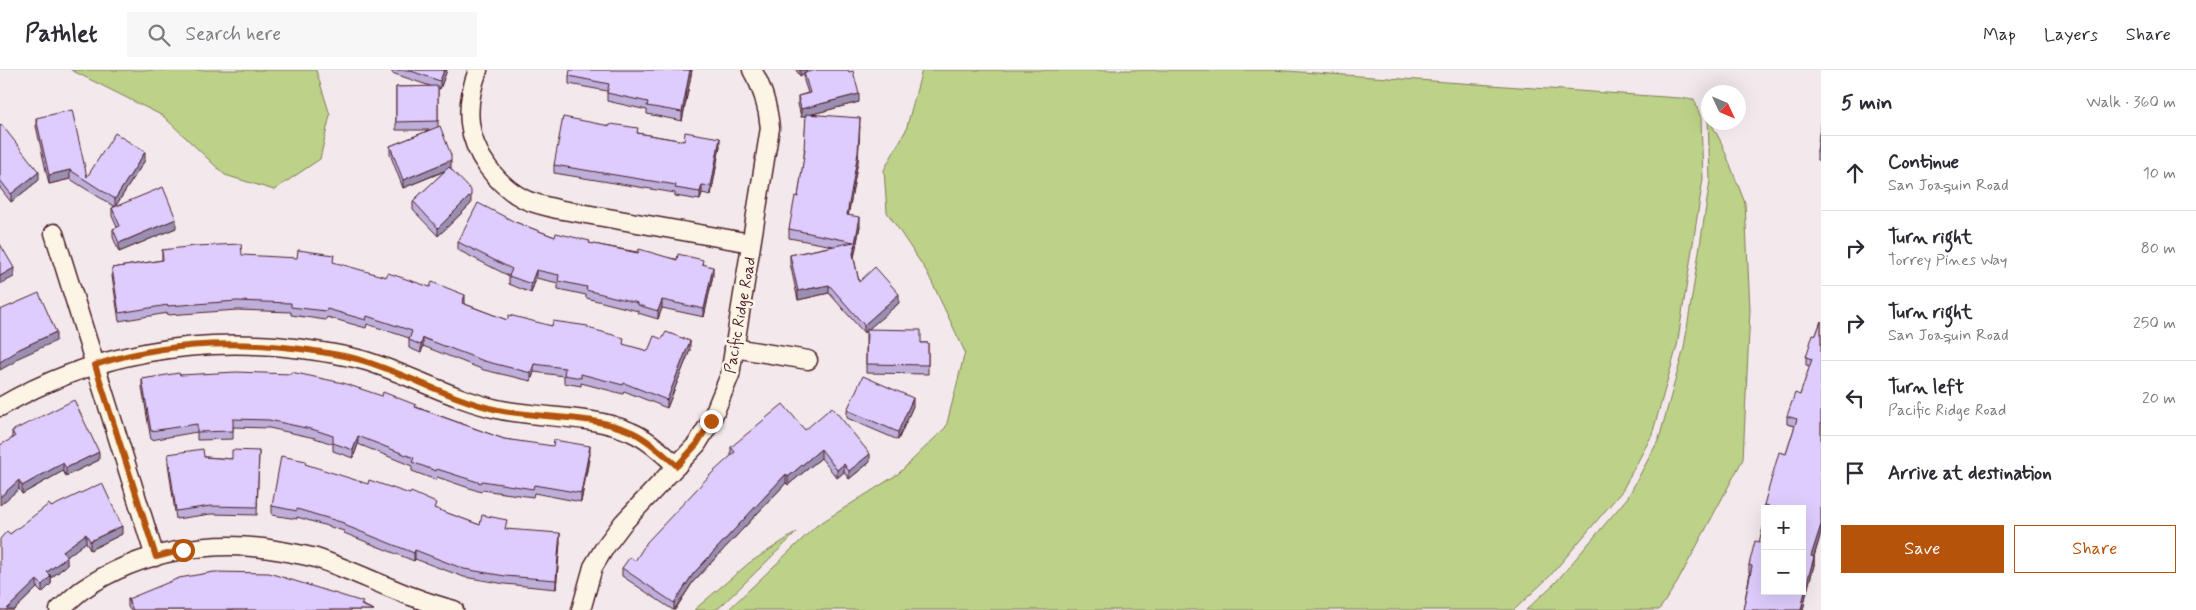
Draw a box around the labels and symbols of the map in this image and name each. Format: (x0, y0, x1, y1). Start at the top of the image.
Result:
north arrow (1701, 85, 1746, 130)
street label: Pacific Ridge Road (720, 255, 761, 375)
route end (700, 410, 723, 433)
route start (172, 539, 195, 562)

